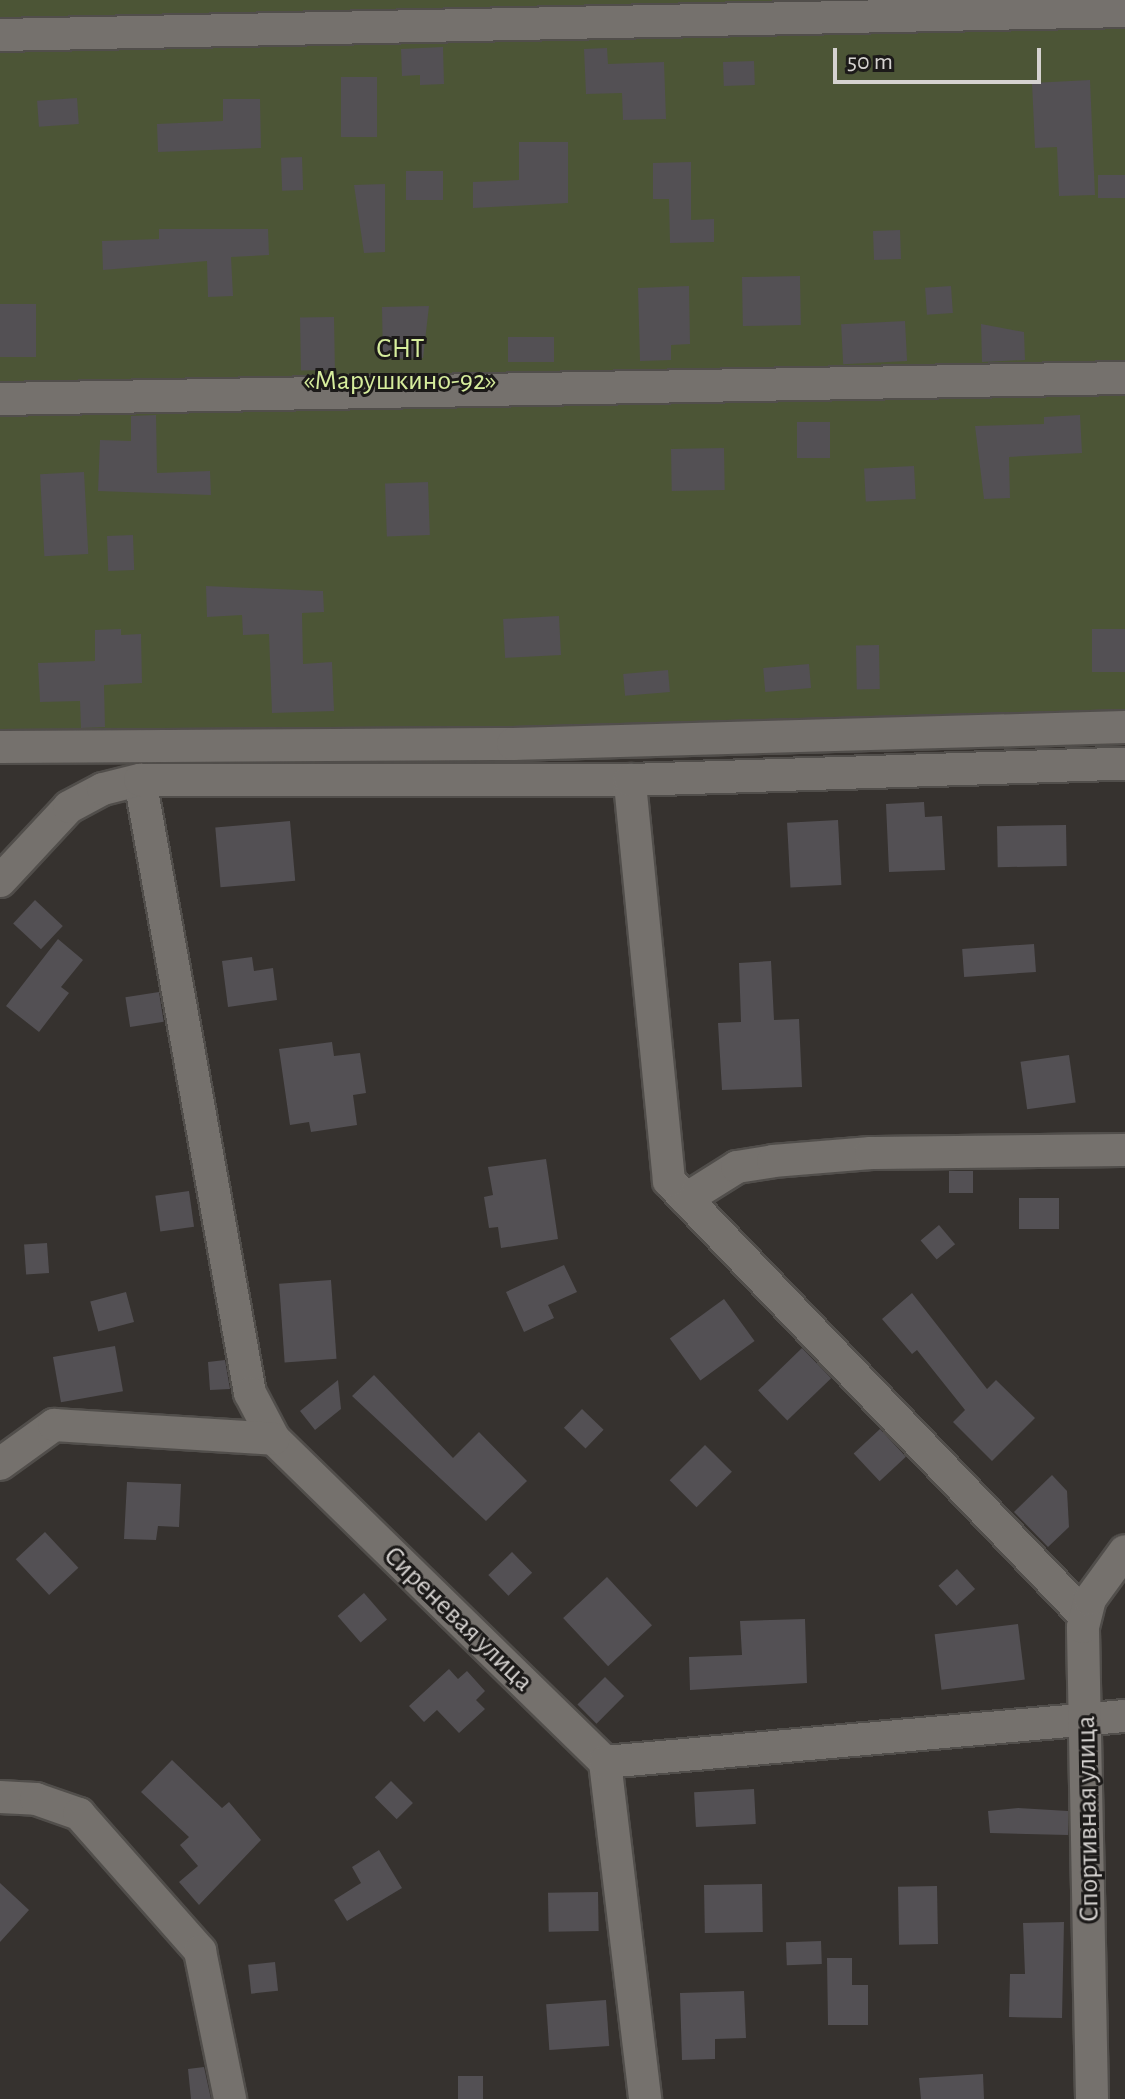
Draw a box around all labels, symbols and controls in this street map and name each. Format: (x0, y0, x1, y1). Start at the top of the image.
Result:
scale bar (837, 32, 1045, 82)
text: 50 m (847, 50, 893, 74)
park label: СНТ «Марушкино-92» (303, 332, 497, 398)
street label: Сиреневая улица (376, 1539, 540, 1699)
street label: Спортивная улица (1069, 1715, 1107, 1923)

